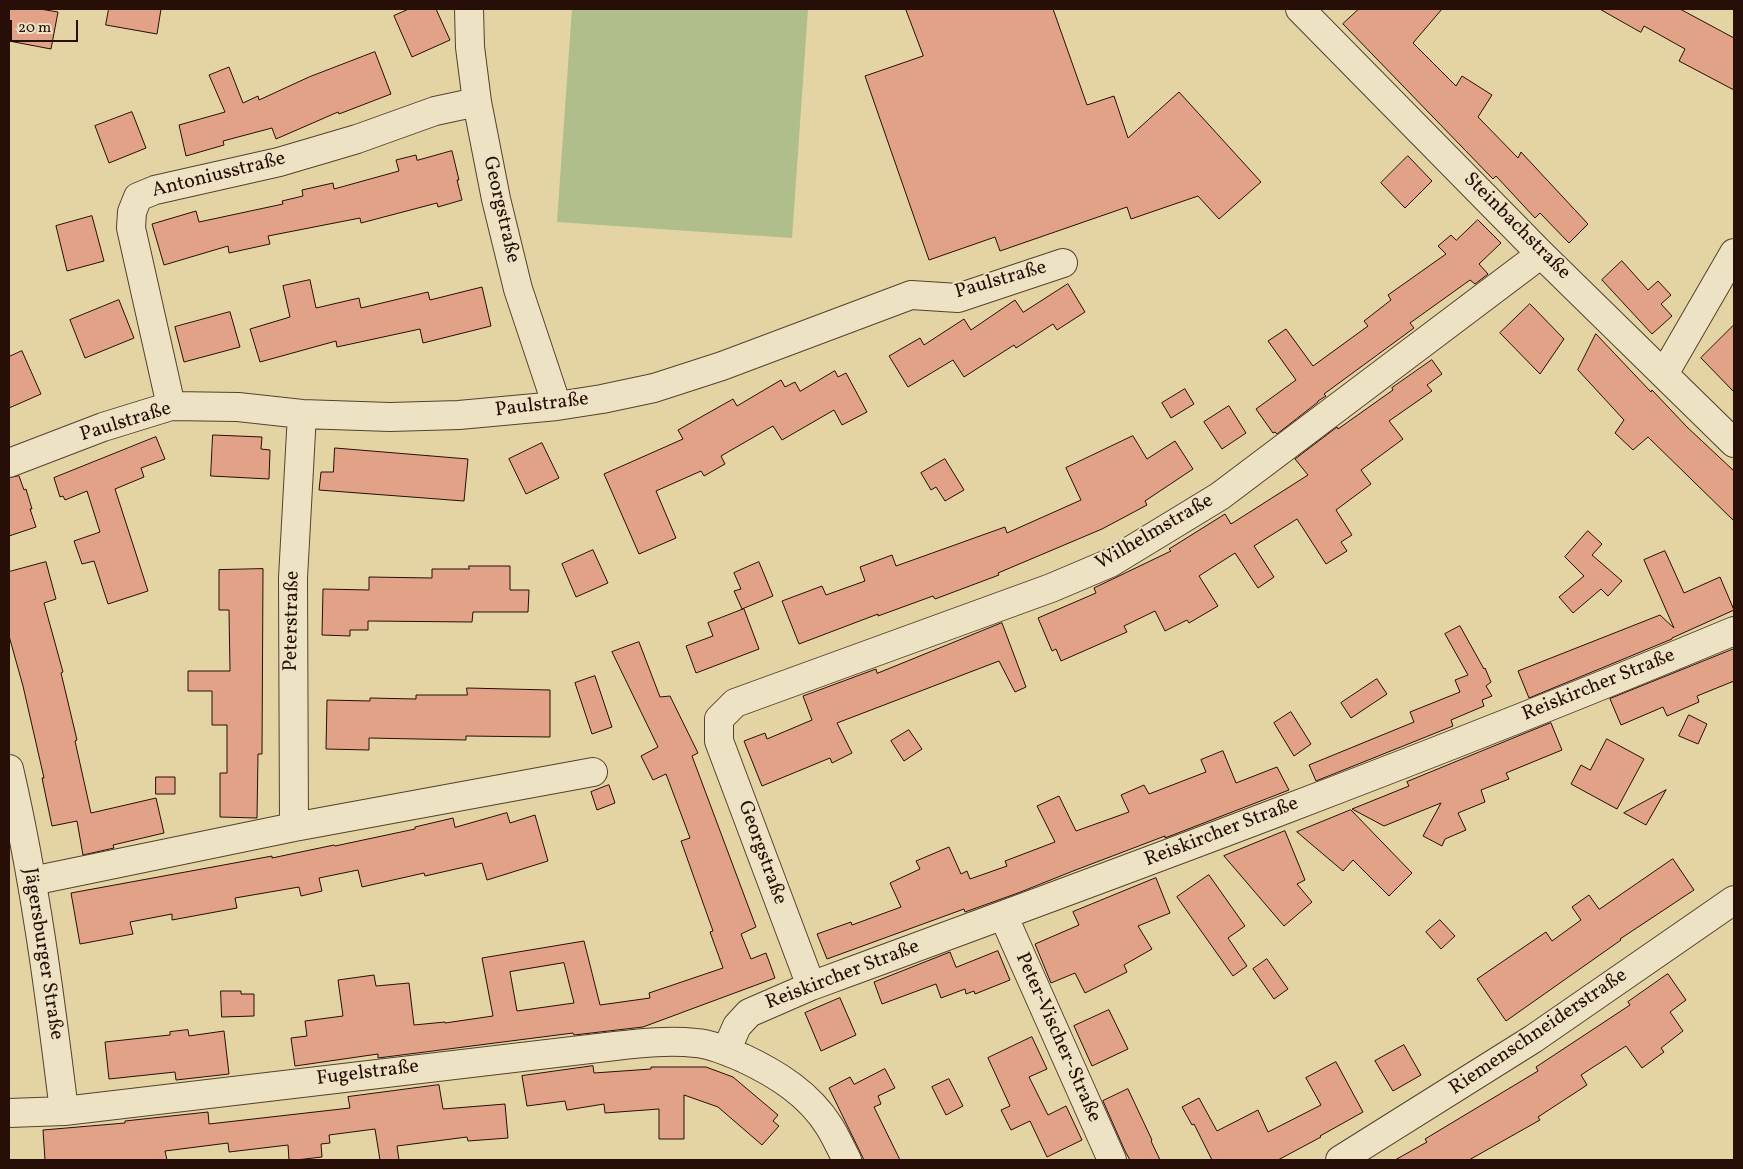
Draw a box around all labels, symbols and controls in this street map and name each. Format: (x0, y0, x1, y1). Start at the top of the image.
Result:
scale bar (12, 10, 80, 42)
text: 20 m (18, 18, 51, 39)
street label: Antoniusstraße (150, 148, 288, 204)
street label: Georgstraße (476, 154, 524, 266)
street label: Steinbachstraße (1457, 168, 1575, 286)
street label: Paulstraße (952, 256, 1050, 306)
street label: Paulstraße (494, 388, 590, 424)
street label: Paulstraße (77, 398, 175, 448)
street label: Wilhelmstraße (1092, 490, 1218, 576)
street label: Peterstraße (280, 570, 306, 672)
street label: Reiskircher Straße (1519, 644, 1679, 728)
street label: Reiskircher Straße (1142, 793, 1302, 873)
street label: Georgstraße (731, 798, 791, 908)
street label: Jägersburger Straße (17, 866, 67, 1042)
street label: Reiskircher Straße (763, 936, 923, 1016)
street label: Peter-Vischer-Straße (1009, 949, 1105, 1127)
street label: Riemenschneiderstraße (1446, 965, 1632, 1101)
street label: Fugelstraße (315, 1056, 421, 1092)

